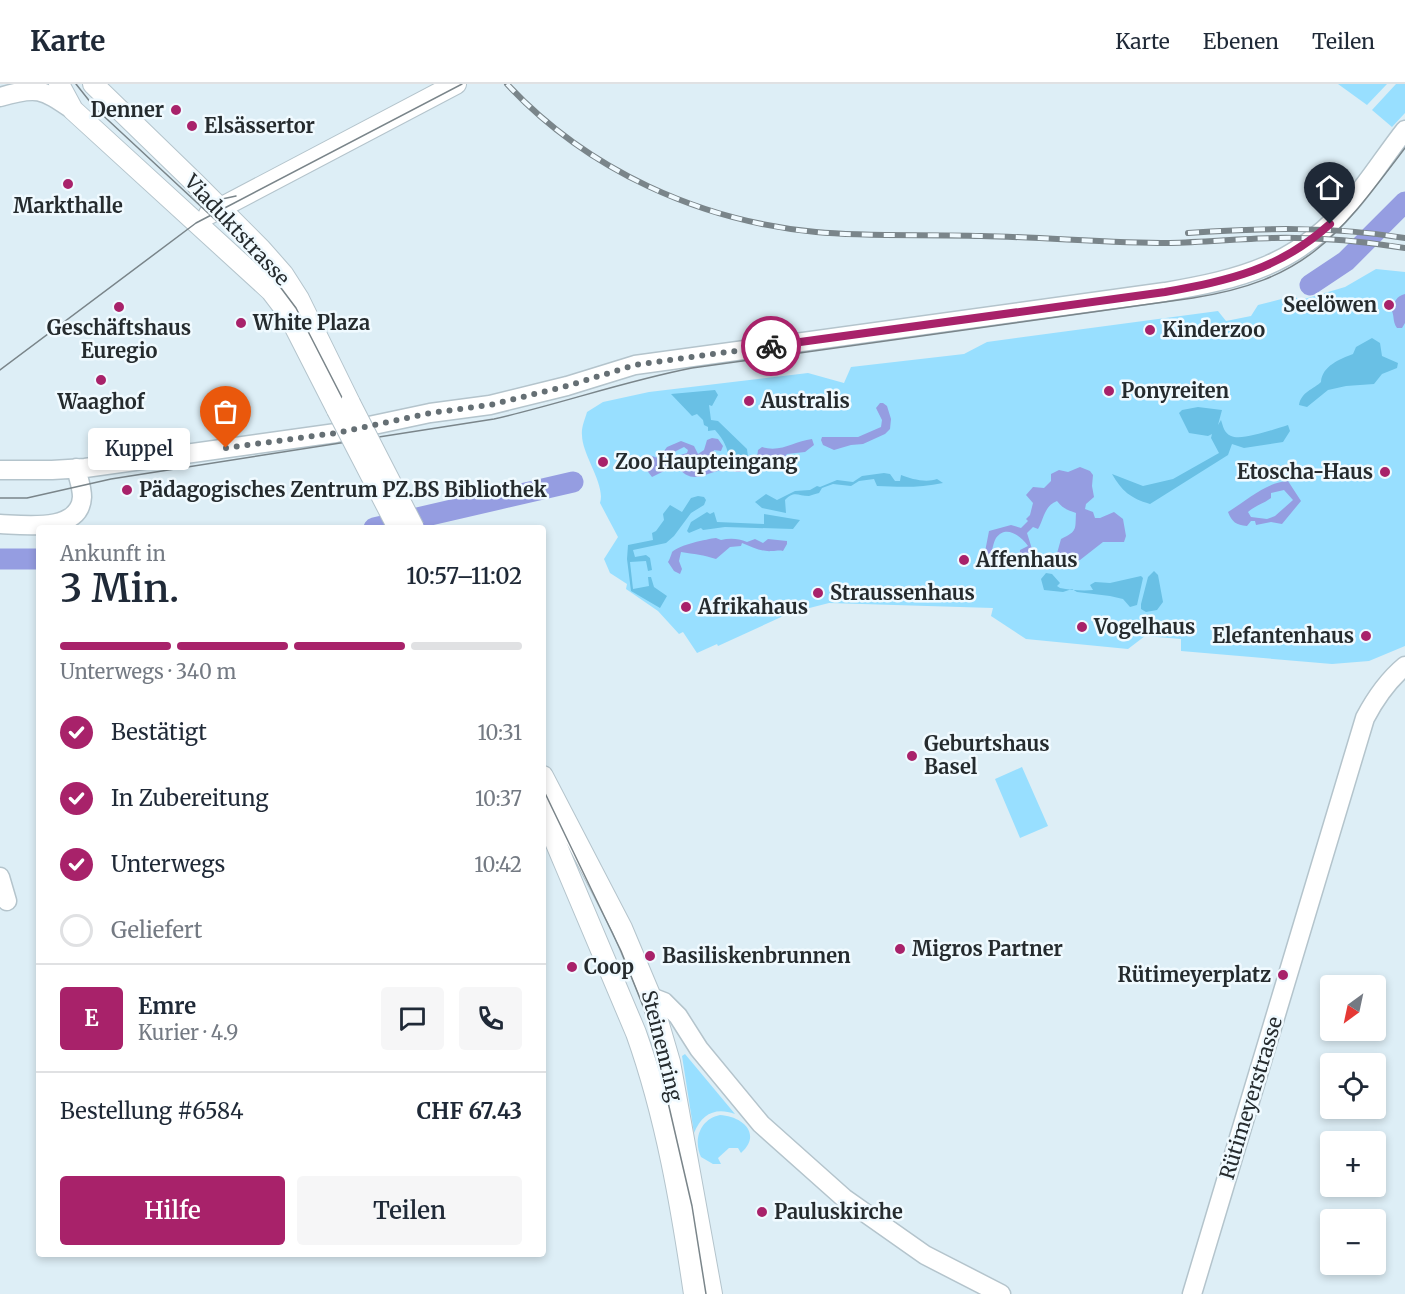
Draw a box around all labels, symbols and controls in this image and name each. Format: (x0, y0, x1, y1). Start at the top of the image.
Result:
text: Karte (30, 23, 105, 59)
text: Karte (1115, 28, 1170, 55)
text: Ebenen (1203, 28, 1279, 55)
text: Teilen (1312, 28, 1375, 55)
place label: Denner (90, 97, 164, 122)
marker: Denner (169, 103, 183, 117)
place label: Elsässertor (204, 113, 315, 138)
marker: Elsässertor (185, 119, 199, 133)
pin (1304, 162, 1355, 224)
street label: Viaduktstrasse (179, 168, 295, 290)
icon: home (1313, 171, 1346, 204)
marker: Markthalle (61, 177, 75, 191)
place label: Markthalle (13, 193, 123, 218)
place label: Seelöwen (1283, 292, 1377, 317)
marker: Seelöwen (1382, 298, 1396, 312)
marker: Geschäftshaus Euregio (112, 300, 126, 314)
place label: White Plaza (252, 310, 370, 335)
place label: Geschäftshaus Euregio (47, 315, 191, 363)
marker: White Plaza (234, 316, 248, 330)
courier (741, 316, 801, 376)
place label: Kinderzoo (1162, 317, 1265, 342)
marker: Kinderzoo (1143, 323, 1157, 337)
icon: bike (755, 330, 788, 363)
marker: Waaghof (94, 373, 108, 387)
place label: Ponyreiten (1121, 378, 1230, 403)
marker: Ponyreiten (1102, 384, 1116, 398)
pin (200, 386, 251, 448)
place label: Australis (760, 388, 850, 413)
place label: Waaghof (56, 389, 146, 414)
marker: Australis (742, 394, 756, 408)
icon: bag (209, 395, 242, 428)
callout: Kuppel (88, 427, 190, 469)
text: Kuppel (105, 436, 173, 461)
place label: Zoo Haupteingang (615, 449, 798, 474)
marker: Zoo Haupteingang (596, 455, 610, 469)
place label: Etoscha-Haus (1237, 459, 1373, 484)
marker: Etoscha-Haus (1378, 465, 1392, 479)
place label: Pädagogisches Zentrum PZ.BS Bibliothek (139, 477, 547, 502)
marker: Pädagogisches Zentrum PZ.BS Bibliothek (120, 483, 134, 497)
text: Ankunft in (60, 541, 166, 566)
place label: Affenhaus (975, 547, 1078, 572)
marker: Affenhaus (957, 553, 971, 567)
text: 10:57–11:02 (406, 562, 522, 590)
text: 3 Min. (60, 564, 179, 613)
place label: Straussenhaus (830, 580, 975, 605)
marker: Straussenhaus (811, 586, 825, 600)
place label: Afrikahaus (697, 594, 808, 619)
marker: Afrikahaus (679, 600, 693, 614)
place label: Vogelhaus (1093, 614, 1195, 639)
marker: Vogelhaus (1075, 620, 1089, 634)
place label: Elefantenhaus (1212, 623, 1354, 648)
marker: Elefantenhaus (1359, 629, 1373, 643)
text: Unterwegs · 340 m (60, 659, 236, 684)
icon: check (60, 716, 93, 749)
text: Bestätigt (111, 718, 207, 746)
text: 10:31 (477, 720, 522, 745)
place label: Geburtshaus Basel (924, 731, 1050, 779)
marker: Geburtshaus Basel (905, 749, 919, 763)
icon: check (60, 782, 93, 815)
text: In Zubereitung (111, 784, 269, 812)
text: 10:37 (475, 786, 522, 811)
icon: check (60, 848, 93, 881)
text: Unterwegs (111, 850, 225, 878)
text: 10:42 (474, 852, 522, 877)
text: Geliefert (111, 916, 202, 944)
place label: Migros Partner (912, 936, 1063, 961)
marker: Migros Partner (893, 942, 907, 956)
place label: Basiliskenbrunnen (662, 943, 851, 968)
marker: Basiliskenbrunnen (643, 949, 657, 963)
place label: Coop (584, 954, 634, 979)
marker: Coop (565, 960, 579, 974)
place label: Rütimeyerplatz (1118, 962, 1271, 987)
marker: Rütimeyerplatz (1276, 968, 1290, 982)
north arrow (1320, 975, 1386, 1041)
map controls (1320, 975, 1386, 1275)
button: chat (381, 987, 444, 1050)
button: phone (459, 987, 522, 1050)
street label: Steinenring (637, 988, 688, 1104)
text: Emre (138, 992, 196, 1020)
text: E (84, 1004, 99, 1032)
street label: Rütimeyerstrasse (1214, 1014, 1287, 1182)
text: Kurier · 4.9 (138, 1020, 238, 1045)
button: locate (1320, 1053, 1386, 1119)
text: Bestellung #6584 (60, 1097, 244, 1125)
text: CHF 67.43 (417, 1097, 522, 1125)
button: + (1320, 1131, 1386, 1197)
button: Hilfe (60, 1176, 285, 1245)
button: Teilen (297, 1176, 522, 1245)
place label: Pauluskirche (774, 1199, 903, 1224)
marker: Pauluskirche (755, 1205, 769, 1219)
button: − (1320, 1209, 1386, 1275)

